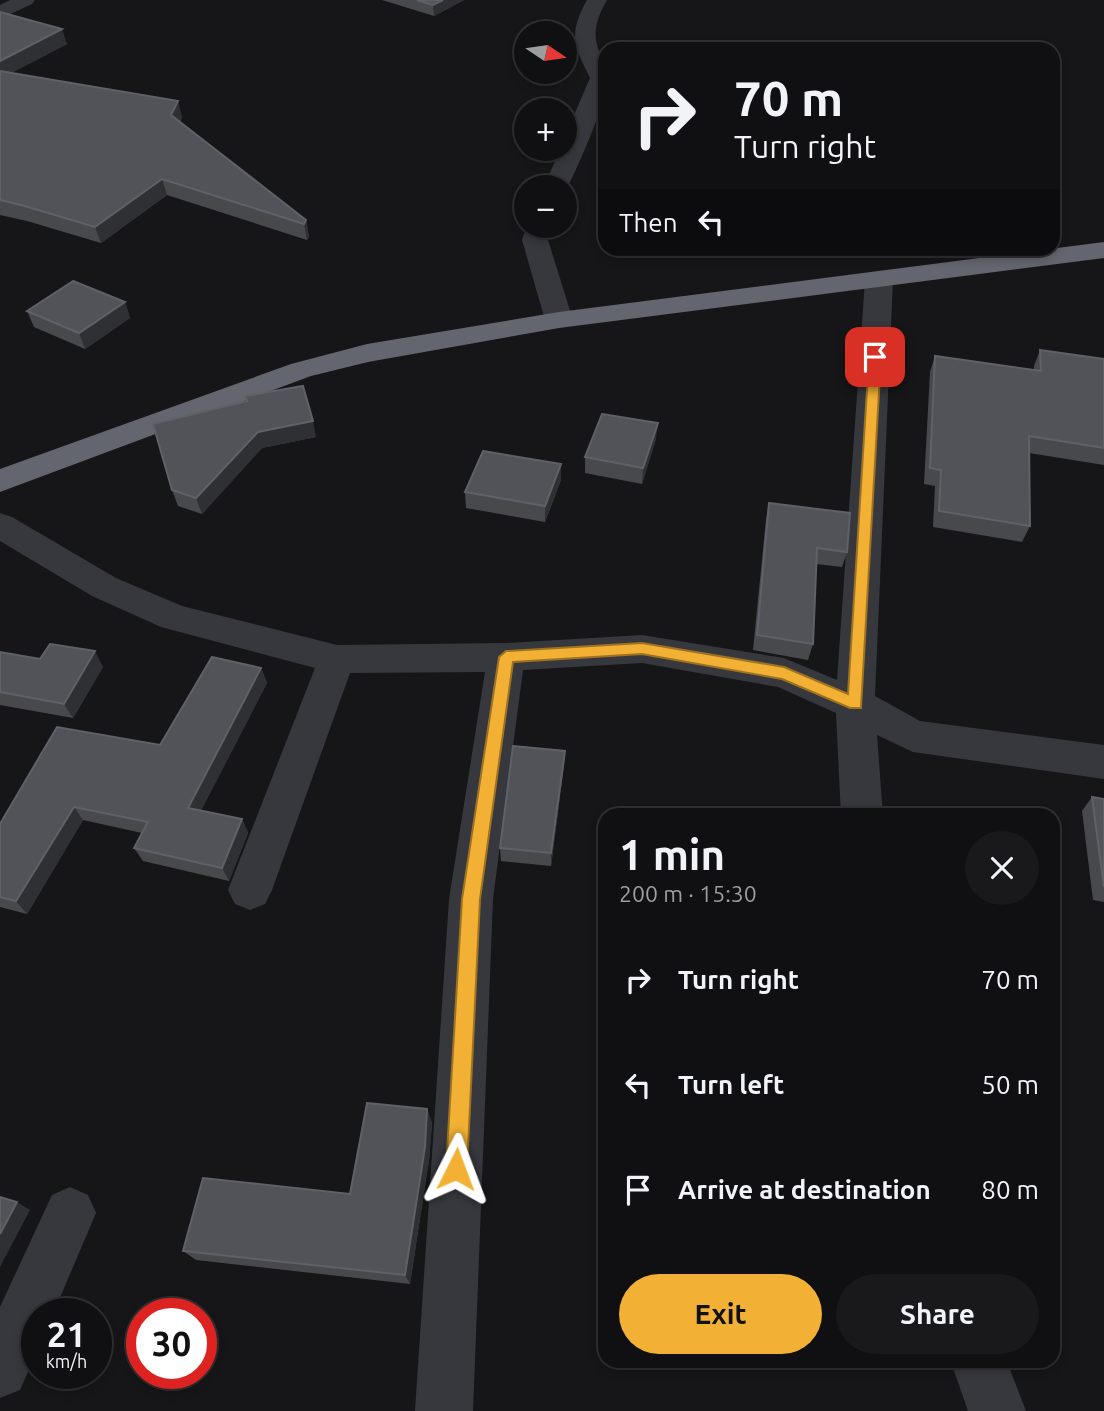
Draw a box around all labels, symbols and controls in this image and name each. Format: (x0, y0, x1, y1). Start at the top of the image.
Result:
north arrow (514, 21, 578, 84)
map controls (514, 21, 577, 238)
icon: right (619, 70, 710, 161)
text: 70 m (734, 70, 843, 125)
button: + (514, 98, 577, 161)
text: Turn right (734, 128, 876, 164)
button: − (514, 175, 577, 238)
icon: left (692, 203, 730, 241)
text: Then (619, 208, 678, 237)
pin (845, 327, 905, 387)
icon: arrive (856, 338, 894, 376)
text: 1 min (619, 831, 725, 878)
button: close (965, 831, 1039, 905)
text: 200 m · 15:30 (619, 881, 757, 906)
icon: right (619, 961, 657, 999)
text: Turn right (678, 965, 799, 994)
text: 70 m (981, 965, 1039, 994)
icon: left (619, 1066, 657, 1104)
text: Turn left (678, 1070, 784, 1099)
text: 50 m (981, 1070, 1039, 1099)
position arrow (419, 1132, 493, 1206)
icon: arrive (619, 1171, 657, 1209)
text: Arrive at destination (678, 1175, 931, 1204)
text: 80 m (981, 1175, 1039, 1204)
button: Exit (619, 1274, 822, 1354)
button: Share (836, 1274, 1039, 1354)
speed limit sign: 30 (126, 1298, 217, 1389)
text: 21 (47, 1314, 86, 1354)
text: km/h (46, 1351, 87, 1371)

